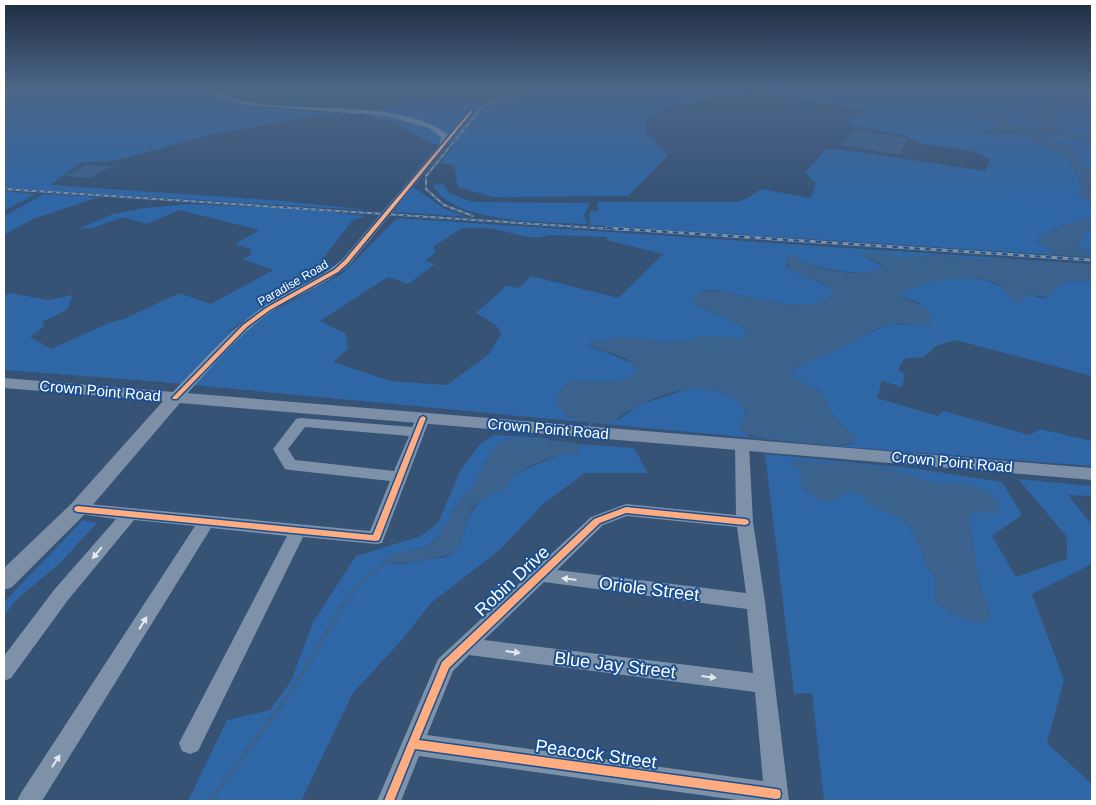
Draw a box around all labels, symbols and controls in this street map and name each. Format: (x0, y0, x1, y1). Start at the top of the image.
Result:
street label: Paradise Road (255, 257, 331, 309)
street label: Crown Point Road (39, 377, 161, 404)
street label: Crown Point Road (487, 415, 609, 442)
street label: Crown Point Road (891, 448, 1013, 475)
street label: Robin Drive (471, 542, 553, 620)
one-way arrow (91, 546, 102, 559)
street label: Oriole Street (598, 573, 700, 605)
one-way arrow (561, 575, 577, 583)
one-way arrow (138, 617, 147, 630)
street label: Blue Jay Street (553, 648, 677, 682)
one-way arrow (505, 649, 521, 657)
one-way arrow (701, 673, 717, 681)
street label: Peacock Street (534, 736, 658, 772)
one-way arrow (51, 754, 60, 767)

